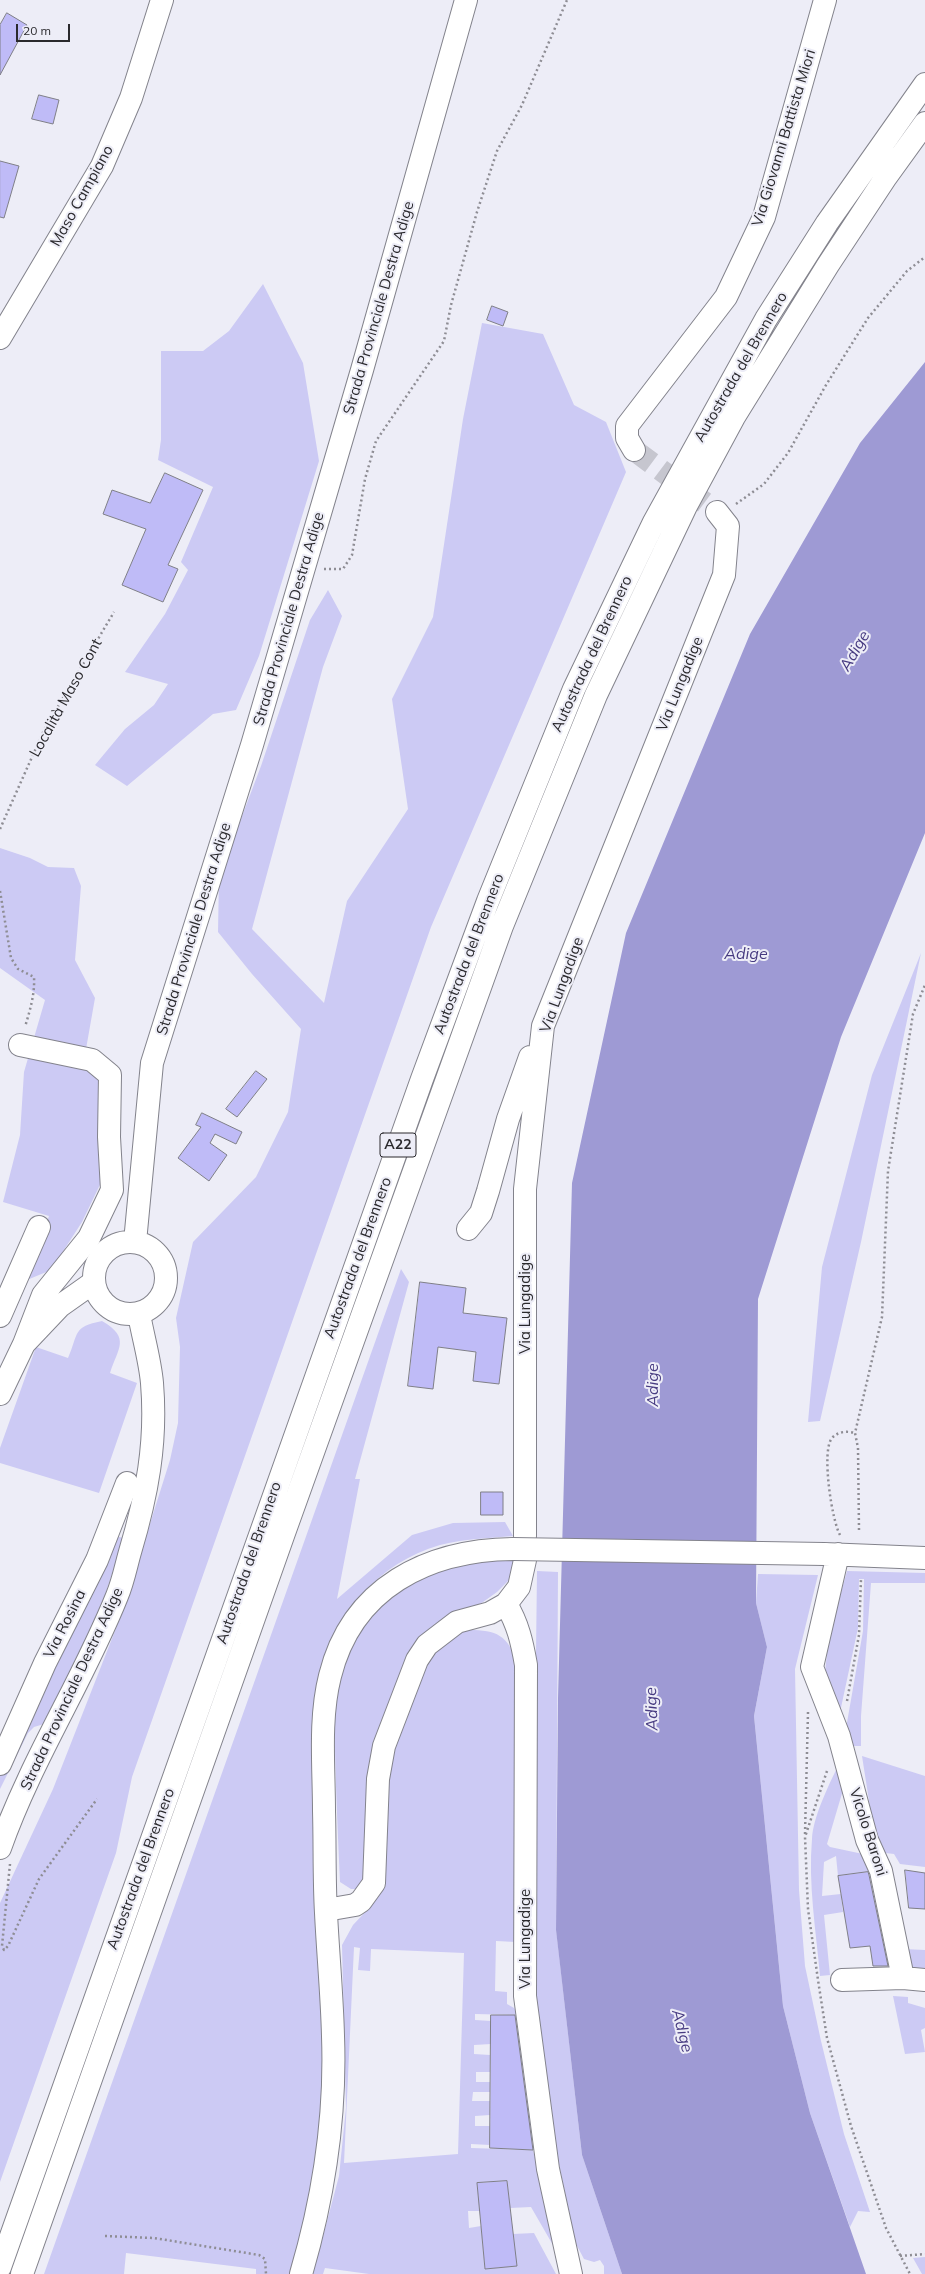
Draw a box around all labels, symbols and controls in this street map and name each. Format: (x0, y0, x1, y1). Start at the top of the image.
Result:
scale bar (18, 16, 72, 42)
text: 20 m (23, 23, 51, 38)
street label: Via Giovanni Battista Miori (748, 47, 820, 229)
street label: Maso Campiano (47, 142, 117, 250)
street label: Strada Provinciale Destra Adige (340, 199, 418, 417)
street label: Autostrada del Brennero (691, 289, 791, 445)
street label: Strada Provinciale Destra Adige (250, 510, 328, 728)
street label: Autostrada del Brennero (548, 573, 636, 735)
water label: Adige (836, 627, 874, 675)
street label: Via Lungadige (653, 634, 707, 734)
street label: Località Maso Cont (26, 636, 106, 760)
street label: Strada Provinciale Destra Adige (153, 821, 235, 1037)
street label: Autostrada del Brennero (430, 871, 508, 1037)
street label: Via Lungadige (536, 935, 588, 1035)
water label: Adige (724, 944, 768, 964)
road number: A22 (380, 1133, 416, 1157)
street label: Autostrada del Brennero (320, 1175, 396, 1341)
street label: Via Lungadige (516, 1254, 534, 1354)
water label: Adige (643, 1363, 663, 1407)
street label: Autostrada del Brennero (213, 1480, 285, 1646)
street label: Strada Provinciale Destra Adige (17, 1585, 127, 1793)
street label: Via Rosina (40, 1587, 90, 1661)
water label: Adige (642, 1687, 662, 1731)
street label: Autostrada del Brennero (103, 1786, 179, 1952)
street label: Vicolo Baroni (845, 1786, 891, 1878)
street label: Via Lungadige (516, 1889, 534, 1989)
water label: Adige (667, 2008, 697, 2054)

